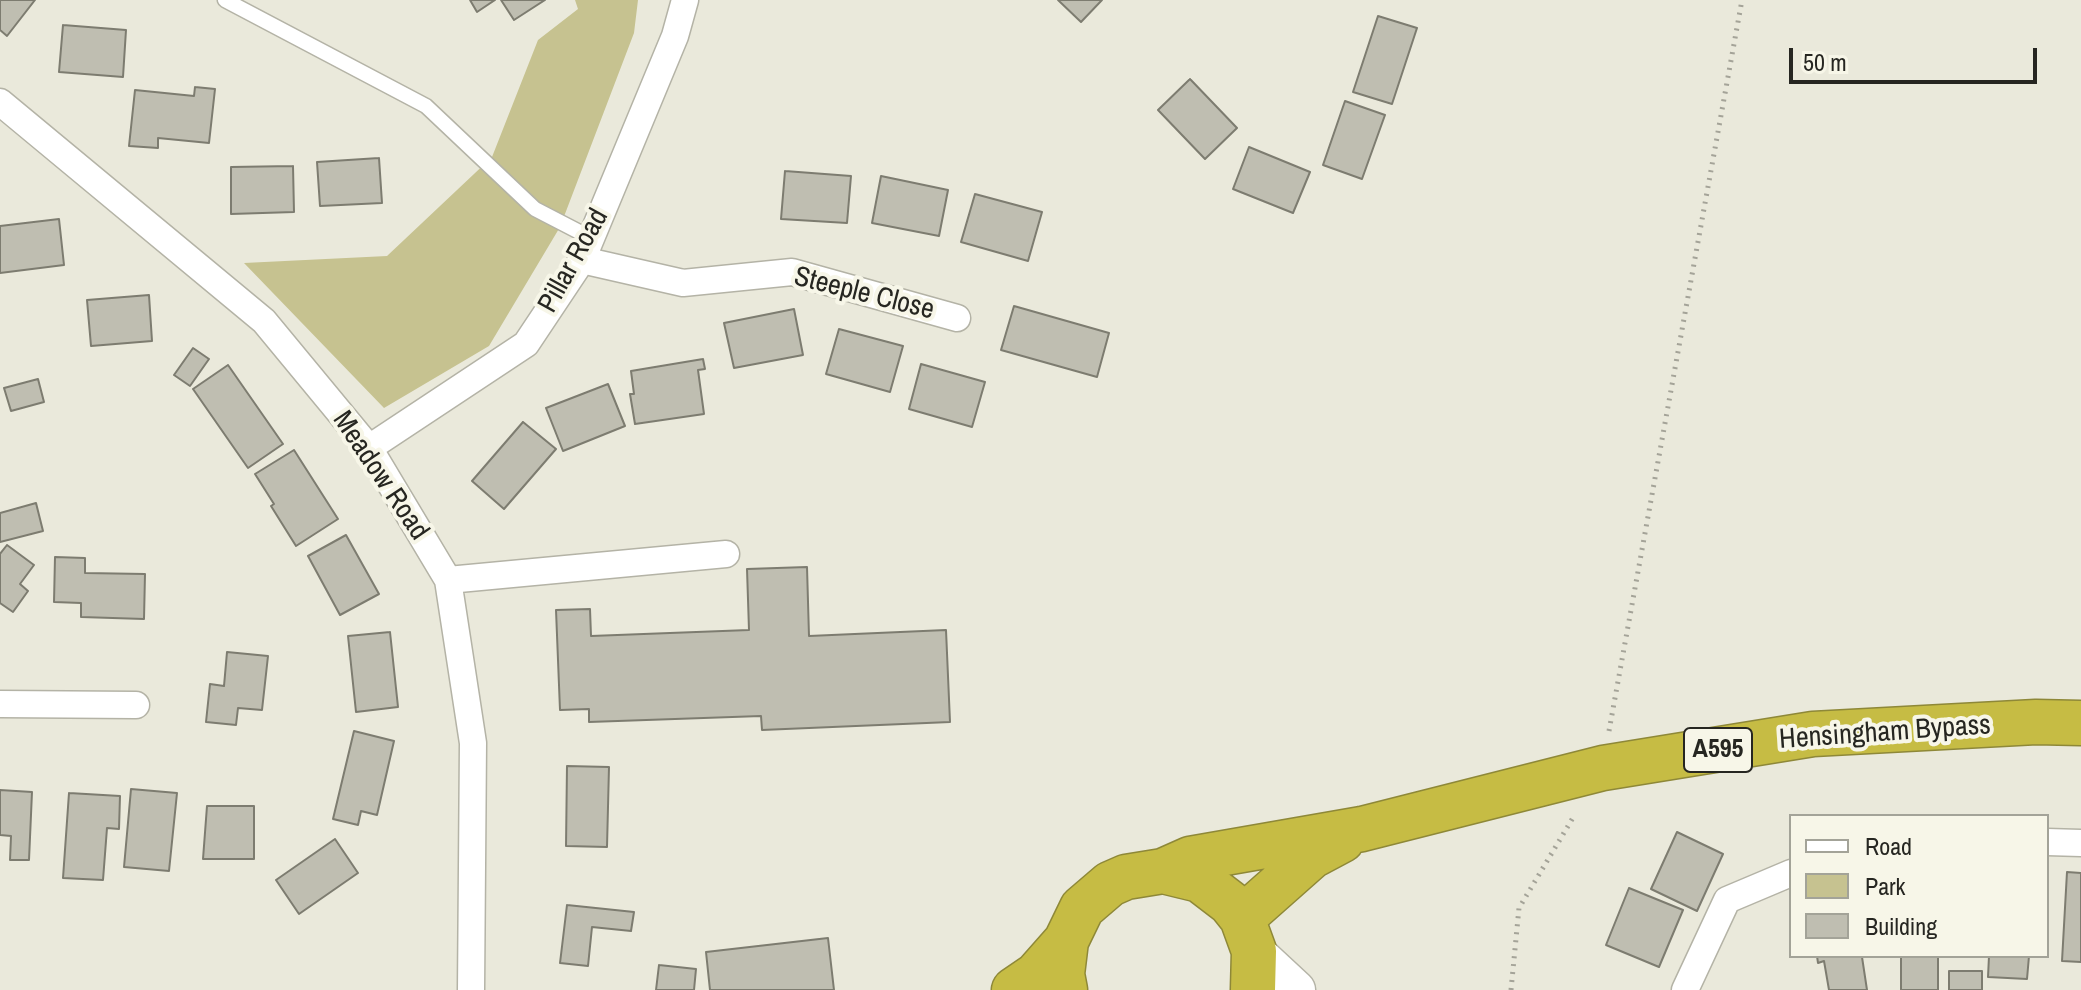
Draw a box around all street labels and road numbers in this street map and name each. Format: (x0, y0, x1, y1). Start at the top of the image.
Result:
street label: Pillar Road (532, 203, 616, 319)
street label: Steeple Close (791, 260, 937, 328)
street label: Meadow Road (325, 405, 435, 547)
street label: Hensingham Bypass (1778, 709, 1992, 757)
road number: A595 (1684, 728, 1752, 772)

